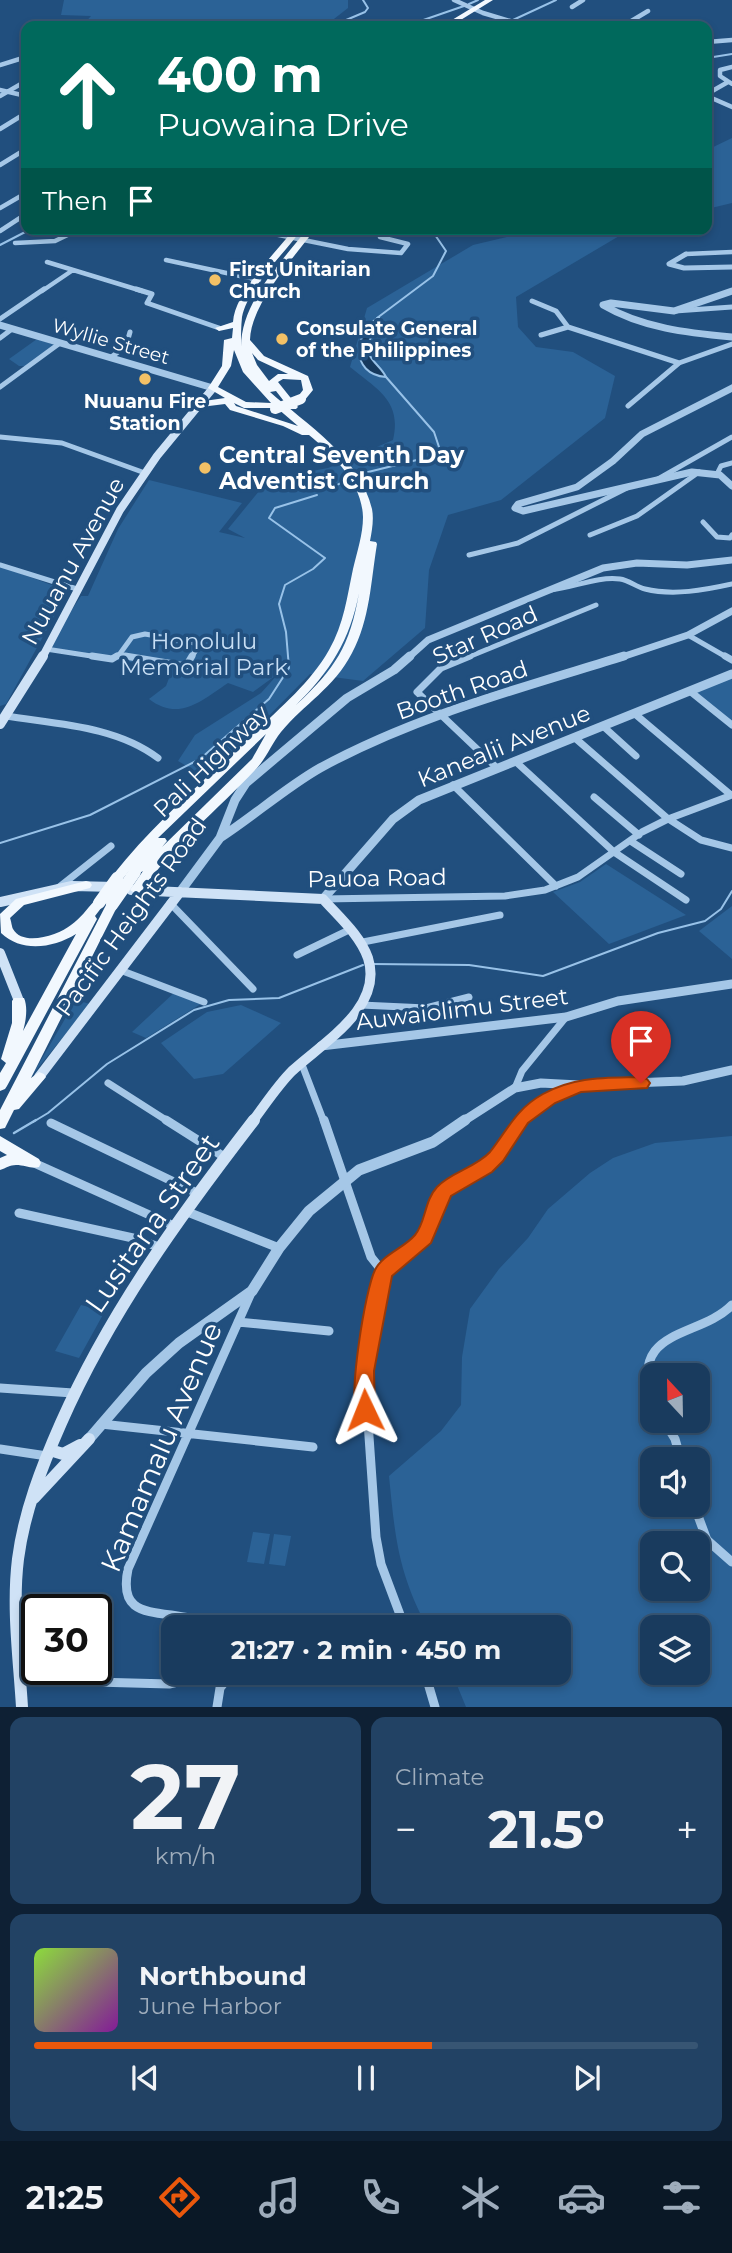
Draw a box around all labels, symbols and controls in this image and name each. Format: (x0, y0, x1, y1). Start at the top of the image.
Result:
text: 400 m (157, 45, 323, 104)
icon: ahead (42, 49, 133, 140)
text: Puowaina Drive (157, 105, 409, 144)
icon: arrive (122, 182, 160, 220)
text: Then (42, 185, 108, 217)
place label: First Unitarian Church (229, 258, 371, 303)
marker: First Unitarian Church (207, 272, 223, 288)
street label: Wyllie Street (50, 314, 172, 369)
place label: Consulate General of the Philippines (296, 317, 478, 362)
marker: Consulate General of the Philippines (274, 331, 290, 347)
marker: Nuuanu Fire Station (137, 371, 153, 387)
place label: Nuuanu Fire Station (84, 390, 206, 435)
place label: Central Seventh Day Adventist Church (218, 441, 464, 495)
marker: Central Seventh Day Adventist Church (197, 460, 213, 476)
street label: Nuuanu Avenue (15, 472, 131, 650)
street label: Star Road (428, 599, 542, 671)
park label: Honolulu Memorial Park (120, 627, 288, 681)
street label: Booth Road (393, 654, 531, 726)
street label: Pali Highway (148, 699, 275, 823)
street label: Kanealii Avenue (414, 699, 594, 793)
street label: Pacific Heights Road (50, 812, 212, 1022)
street label: Pauoa Road (307, 863, 447, 893)
street label: Auwaiolimu Street (354, 982, 570, 1036)
pin (611, 1011, 671, 1083)
icon: arrive (622, 1022, 660, 1060)
street label: Lusitana Street (78, 1127, 226, 1319)
street label: Kamamalu Avenue (93, 1317, 229, 1577)
north arrow (640, 1363, 710, 1433)
map controls (640, 1363, 710, 1685)
position arrow (328, 1373, 402, 1447)
button: sound (640, 1447, 710, 1517)
button: search (640, 1531, 710, 1601)
speed limit sign: 30 (21, 1594, 112, 1685)
button: layers (640, 1615, 710, 1685)
text: 21:27 · 2 min · 450 m (231, 1634, 501, 1666)
text: 27 (130, 1741, 241, 1852)
text: Climate (395, 1763, 484, 1791)
text: 21.5° (488, 1798, 605, 1861)
text: − (395, 1806, 417, 1853)
text: + (676, 1806, 698, 1853)
text: km/h (155, 1842, 216, 1870)
text: Northbound (139, 1960, 307, 1992)
text: June Harbor (139, 1992, 282, 2020)
icon: previous (126, 2059, 164, 2097)
icon: pause (347, 2059, 385, 2097)
icon: next (568, 2059, 606, 2097)
icon: directions (155, 2173, 204, 2222)
icon: music (255, 2173, 304, 2222)
icon: phone (356, 2173, 405, 2222)
icon: climate (456, 2173, 505, 2222)
icon: car (557, 2173, 606, 2222)
icon: filters (657, 2173, 706, 2222)
text: 21:25 (26, 2178, 103, 2217)

